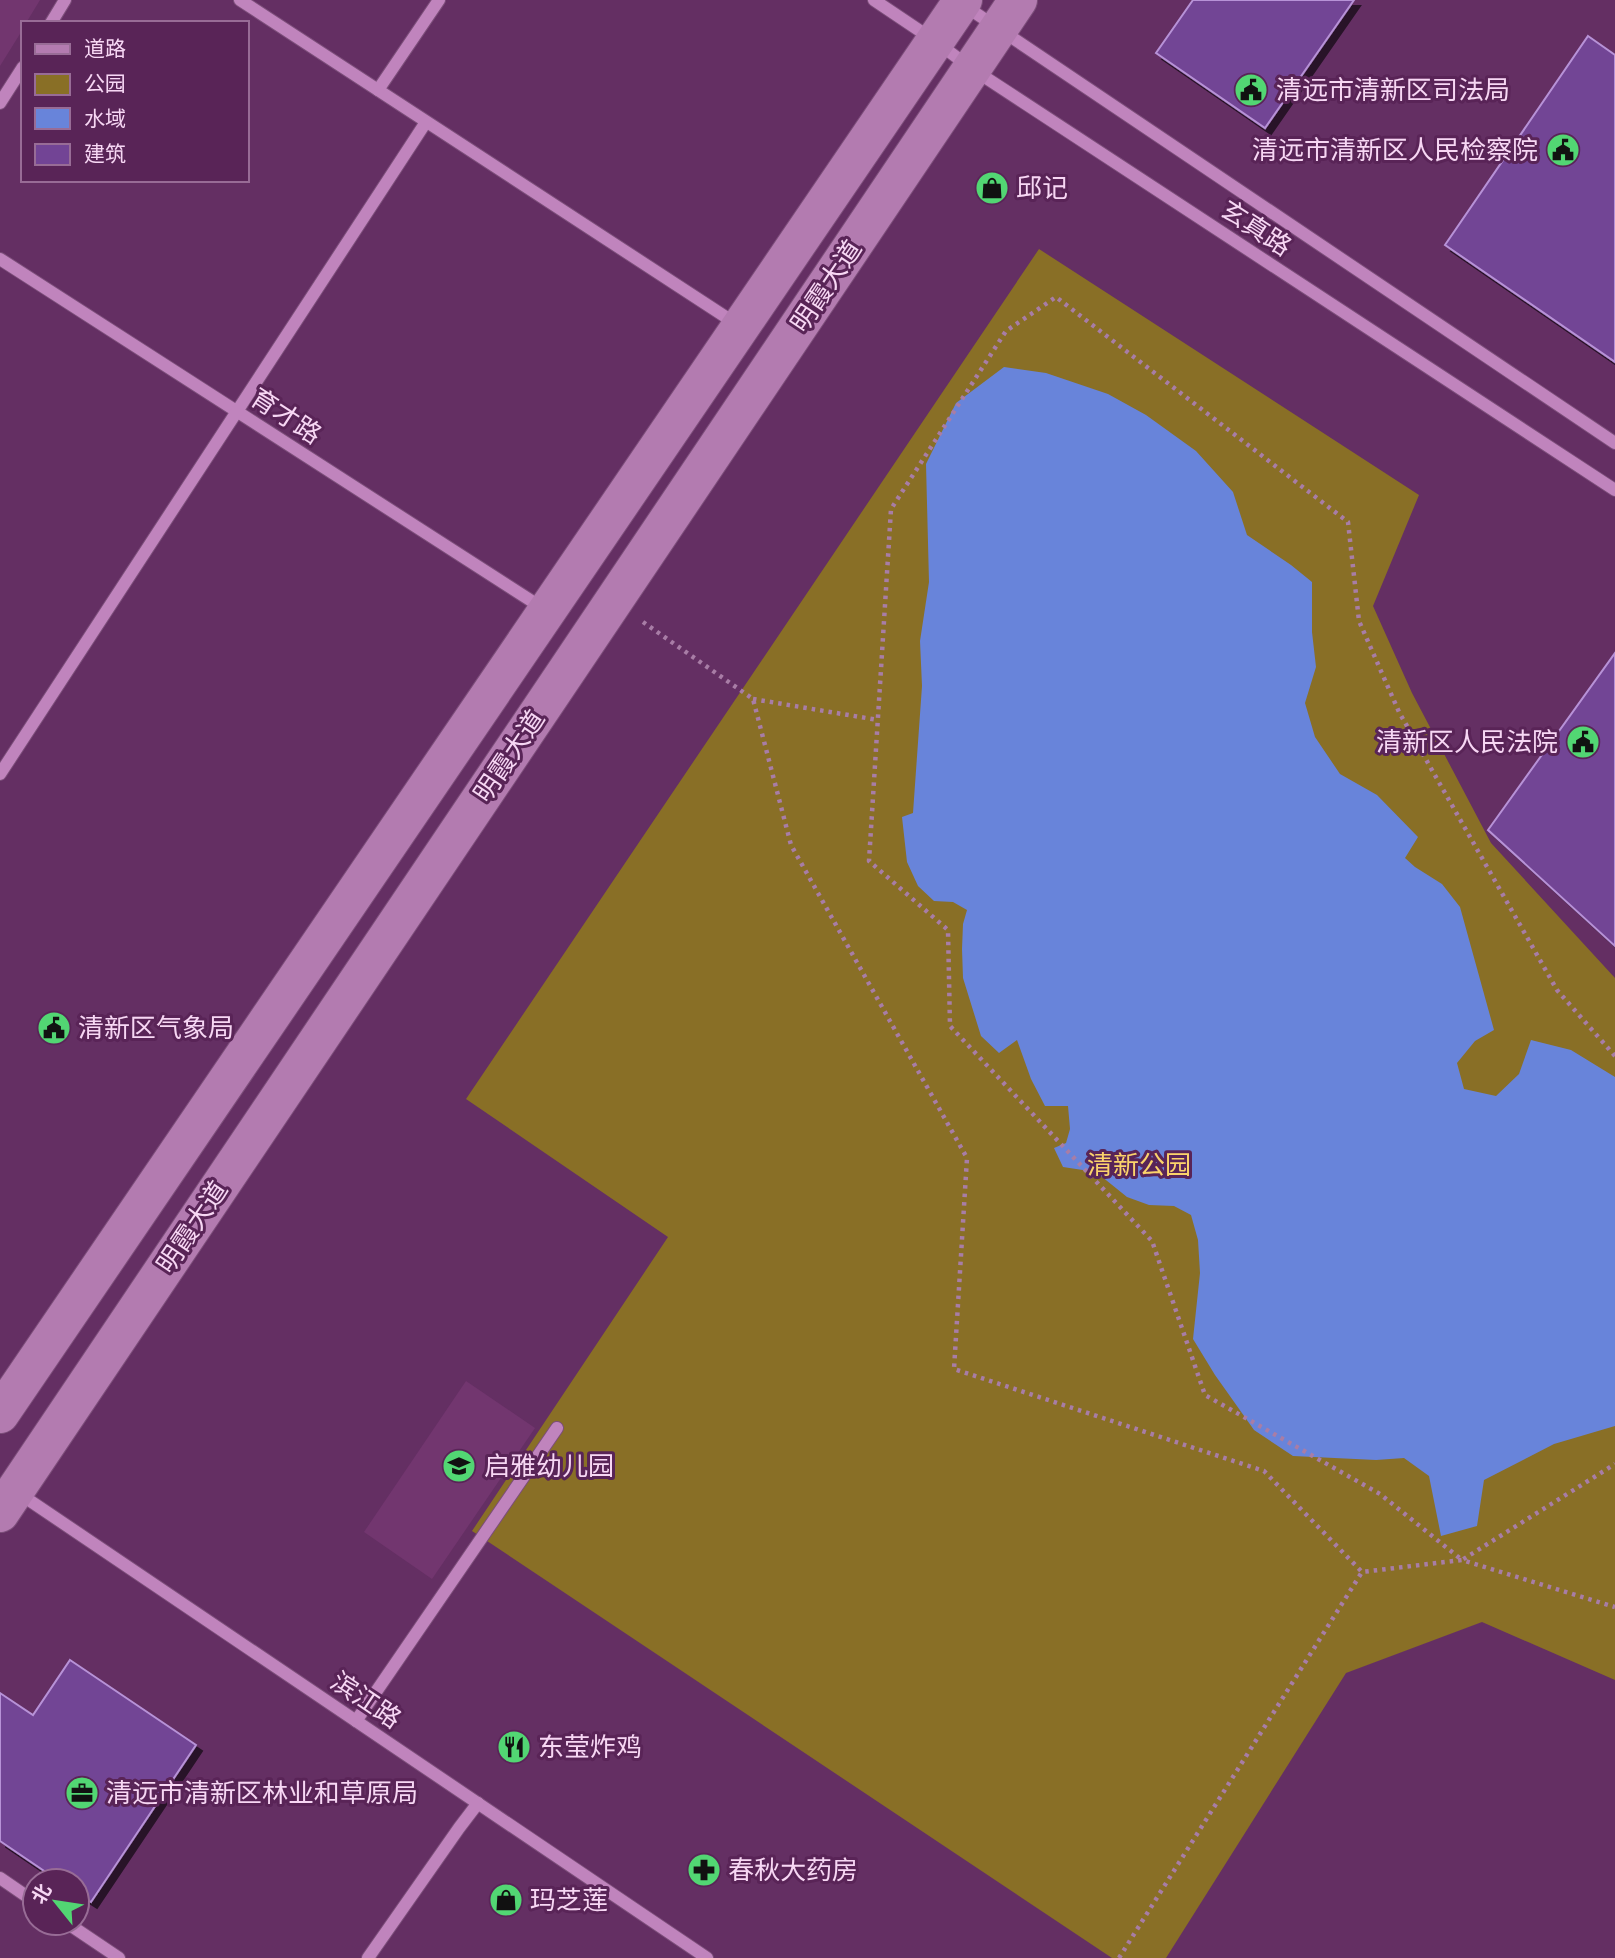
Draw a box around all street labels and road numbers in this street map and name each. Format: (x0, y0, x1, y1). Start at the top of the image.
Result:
street label: 玄真路 (1214, 194, 1297, 264)
street label: 明霞大道 (784, 234, 869, 339)
street label: 育才路 (244, 382, 327, 452)
street label: 明霞大道 (467, 704, 552, 809)
street label: 明霞大道 (150, 1175, 235, 1280)
street label: 滨江路 (324, 1666, 407, 1736)

